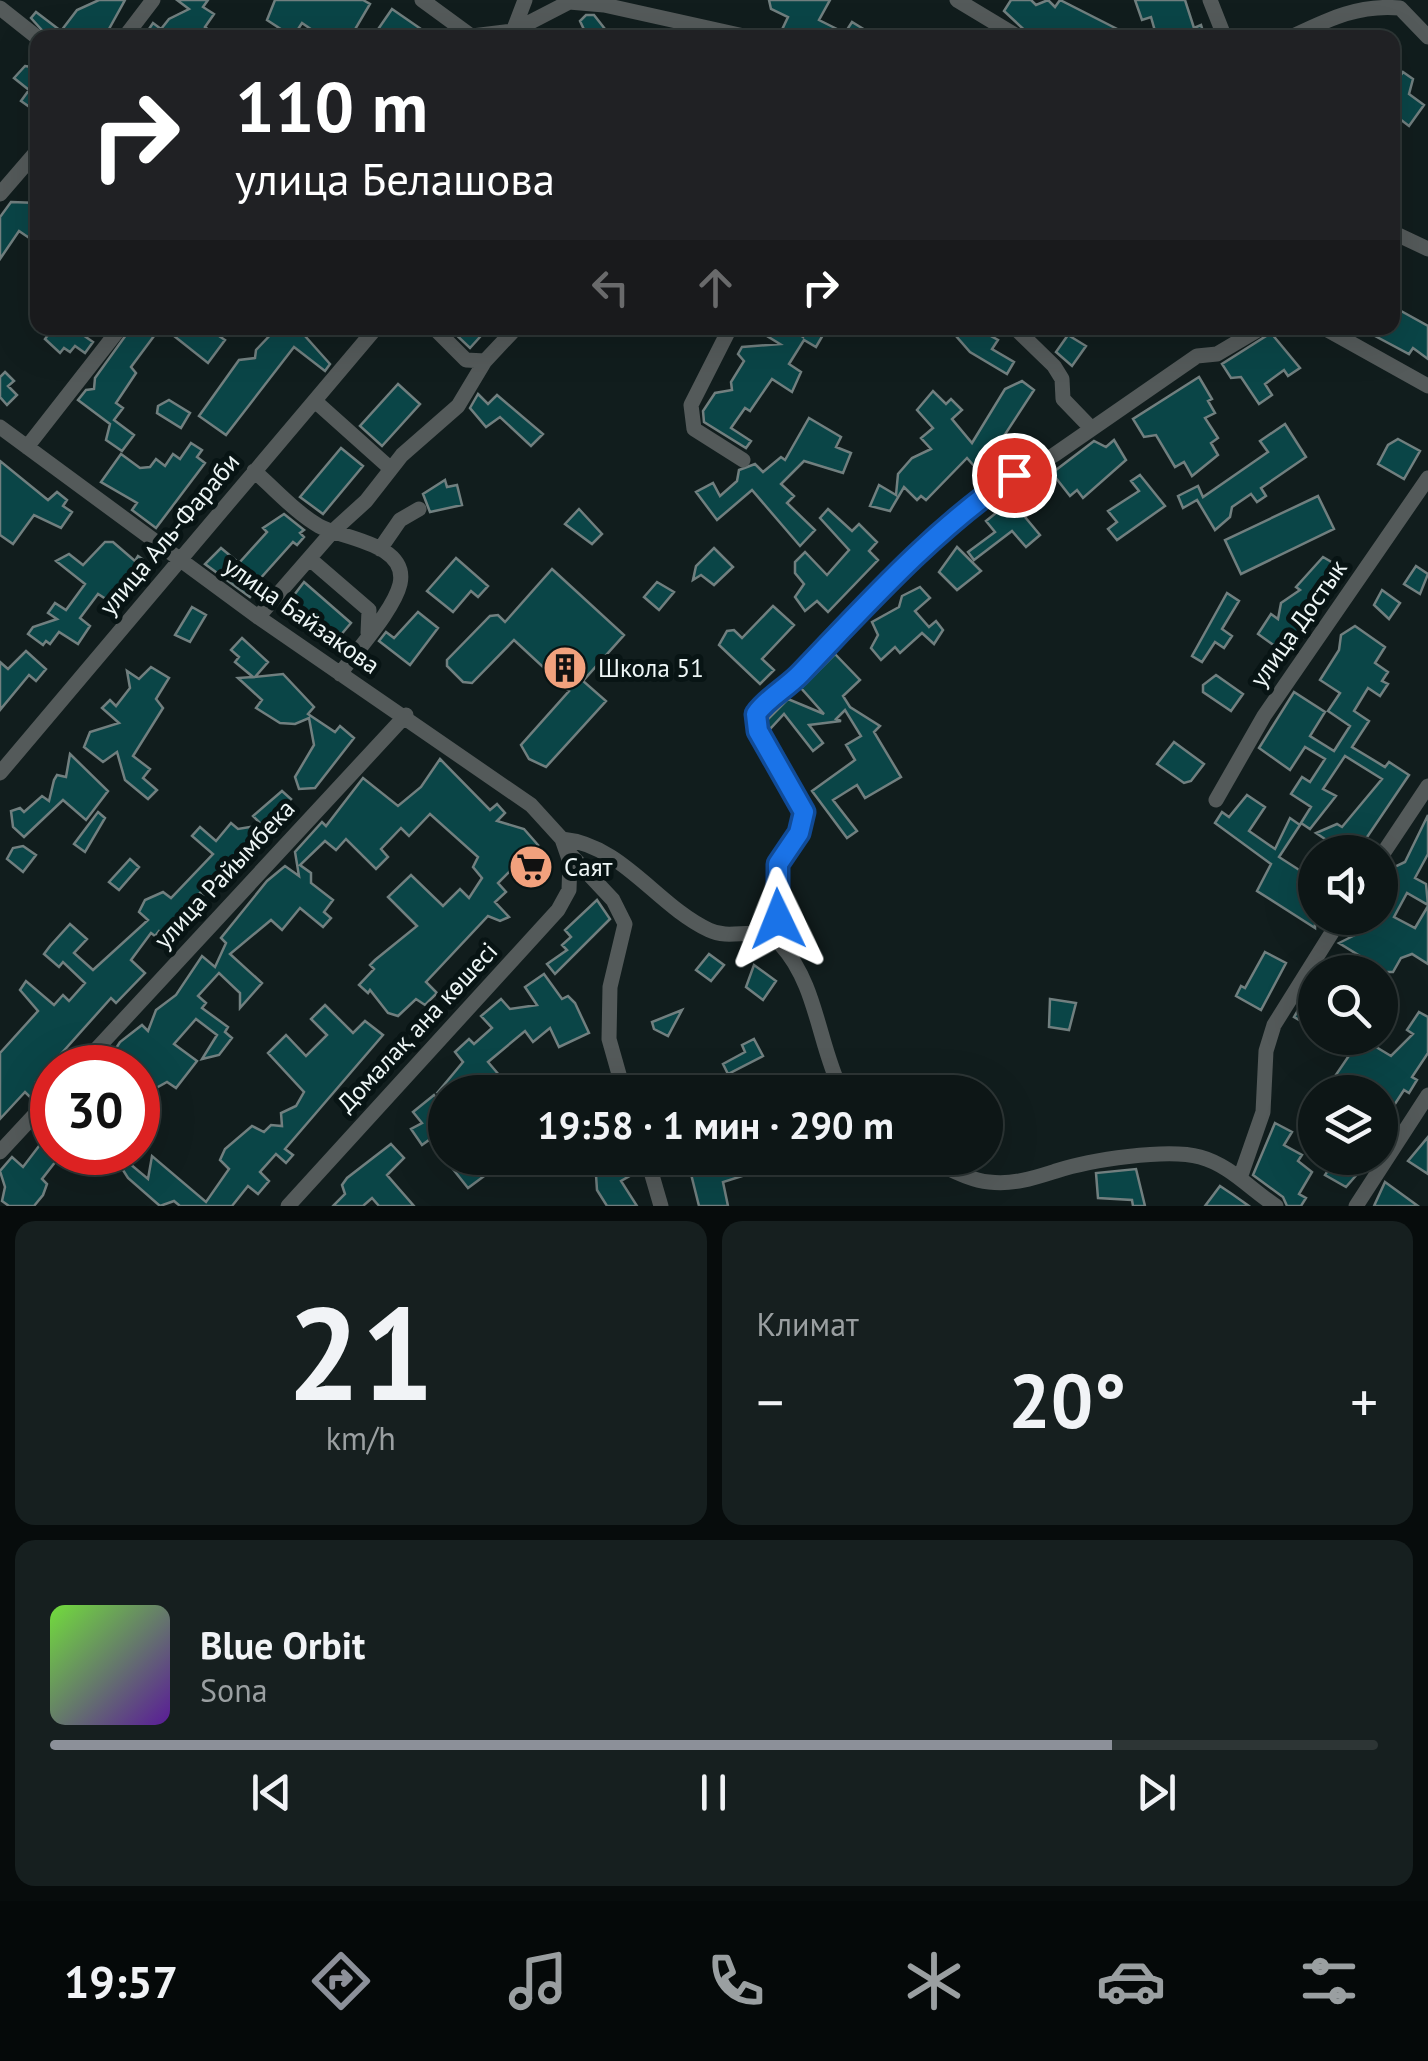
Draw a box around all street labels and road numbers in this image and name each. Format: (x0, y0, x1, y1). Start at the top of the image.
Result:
street label: улица Аль-Фараби (92, 446, 246, 622)
street label: улица Байзакова (218, 549, 386, 681)
street label: улица Достык (1242, 553, 1354, 693)
street label: улица Райымбека (147, 793, 301, 955)
street label: Домалақ ана көшесі (330, 935, 504, 1119)

